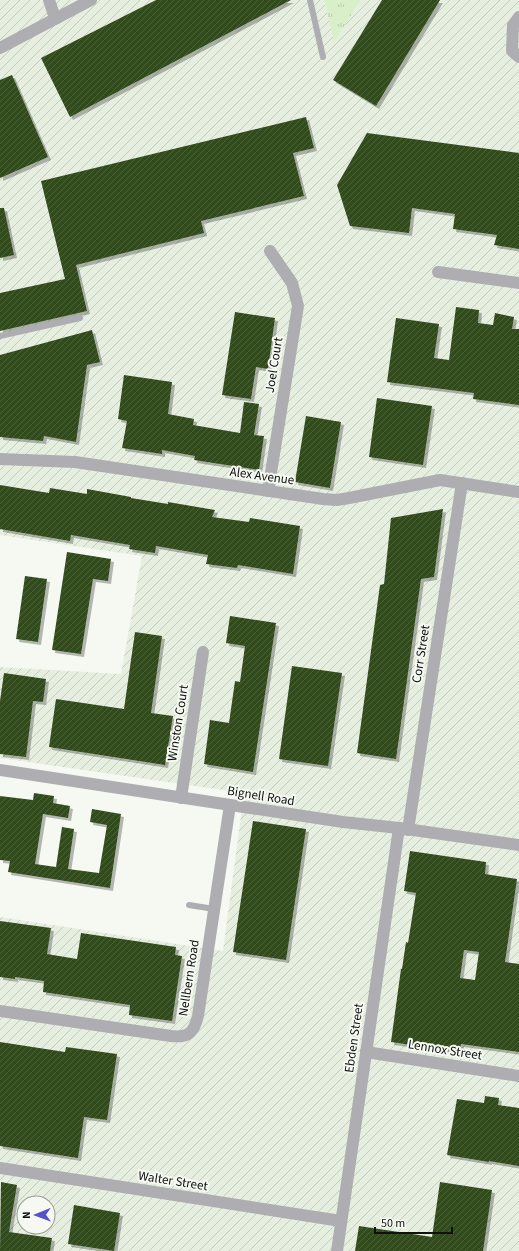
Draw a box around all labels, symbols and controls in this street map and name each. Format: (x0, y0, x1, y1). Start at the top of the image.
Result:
street label: Joel Court (261, 335, 287, 394)
street label: Alex Avenue (228, 463, 296, 489)
street label: Corr Street (408, 623, 435, 684)
street label: Winston Court (163, 683, 193, 763)
street label: Bignell Road (226, 782, 296, 810)
street label: Nellbern Road (174, 938, 204, 1018)
street label: Ebden Street (340, 1001, 368, 1074)
street label: Lennox Street (407, 1035, 484, 1065)
street label: Walter Street (137, 1167, 210, 1195)
north arrow (16, 1195, 56, 1235)
scale bar (375, 1209, 452, 1235)
text: N (19, 1211, 34, 1219)
text: 50 m (381, 1215, 405, 1232)

